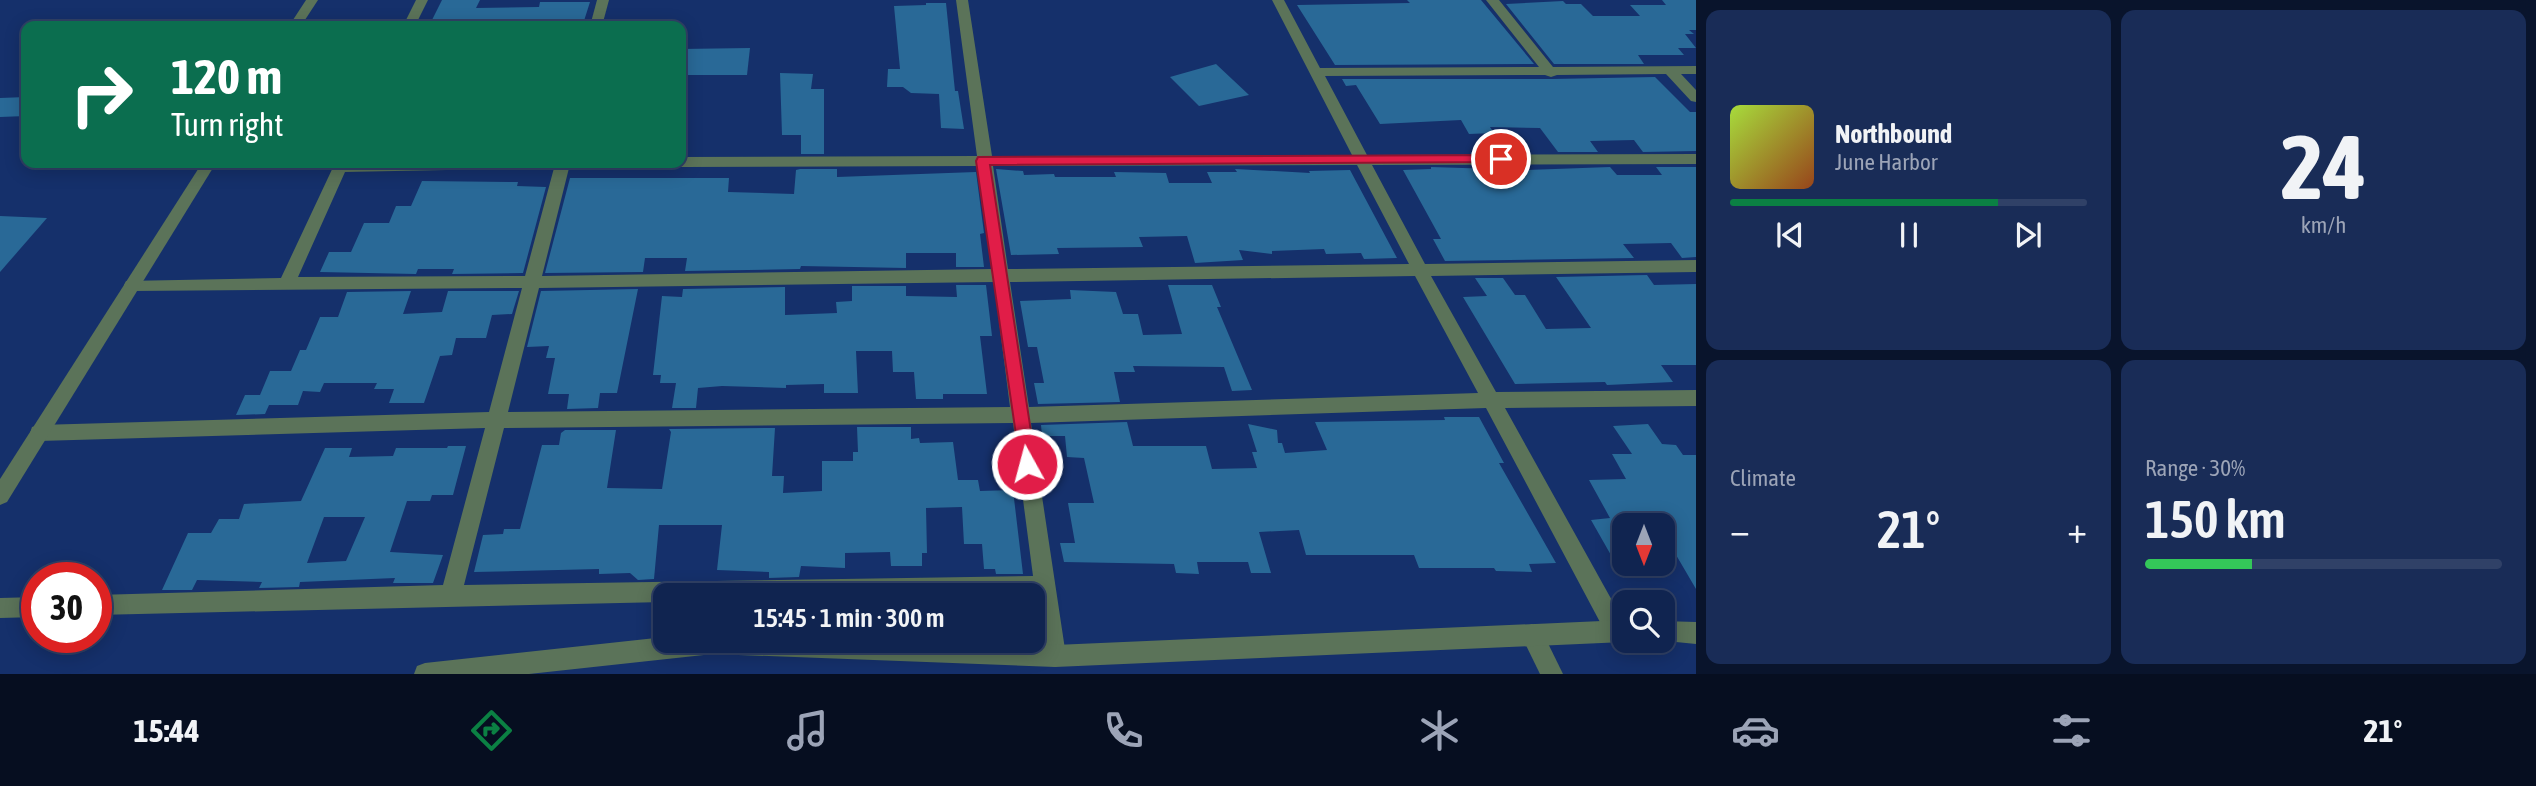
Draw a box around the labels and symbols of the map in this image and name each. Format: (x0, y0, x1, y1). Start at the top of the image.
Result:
pin (1471, 129, 1531, 189)
position arrow (990, 427, 1064, 501)
north arrow (1612, 513, 1675, 576)
speed limit sign: 30 (21, 562, 112, 653)

